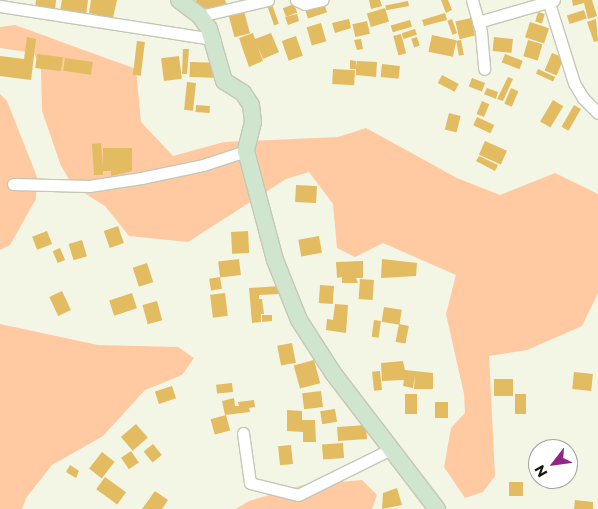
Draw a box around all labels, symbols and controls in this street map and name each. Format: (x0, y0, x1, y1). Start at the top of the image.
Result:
north arrow (528, 439, 578, 489)
text: N (530, 462, 551, 480)

